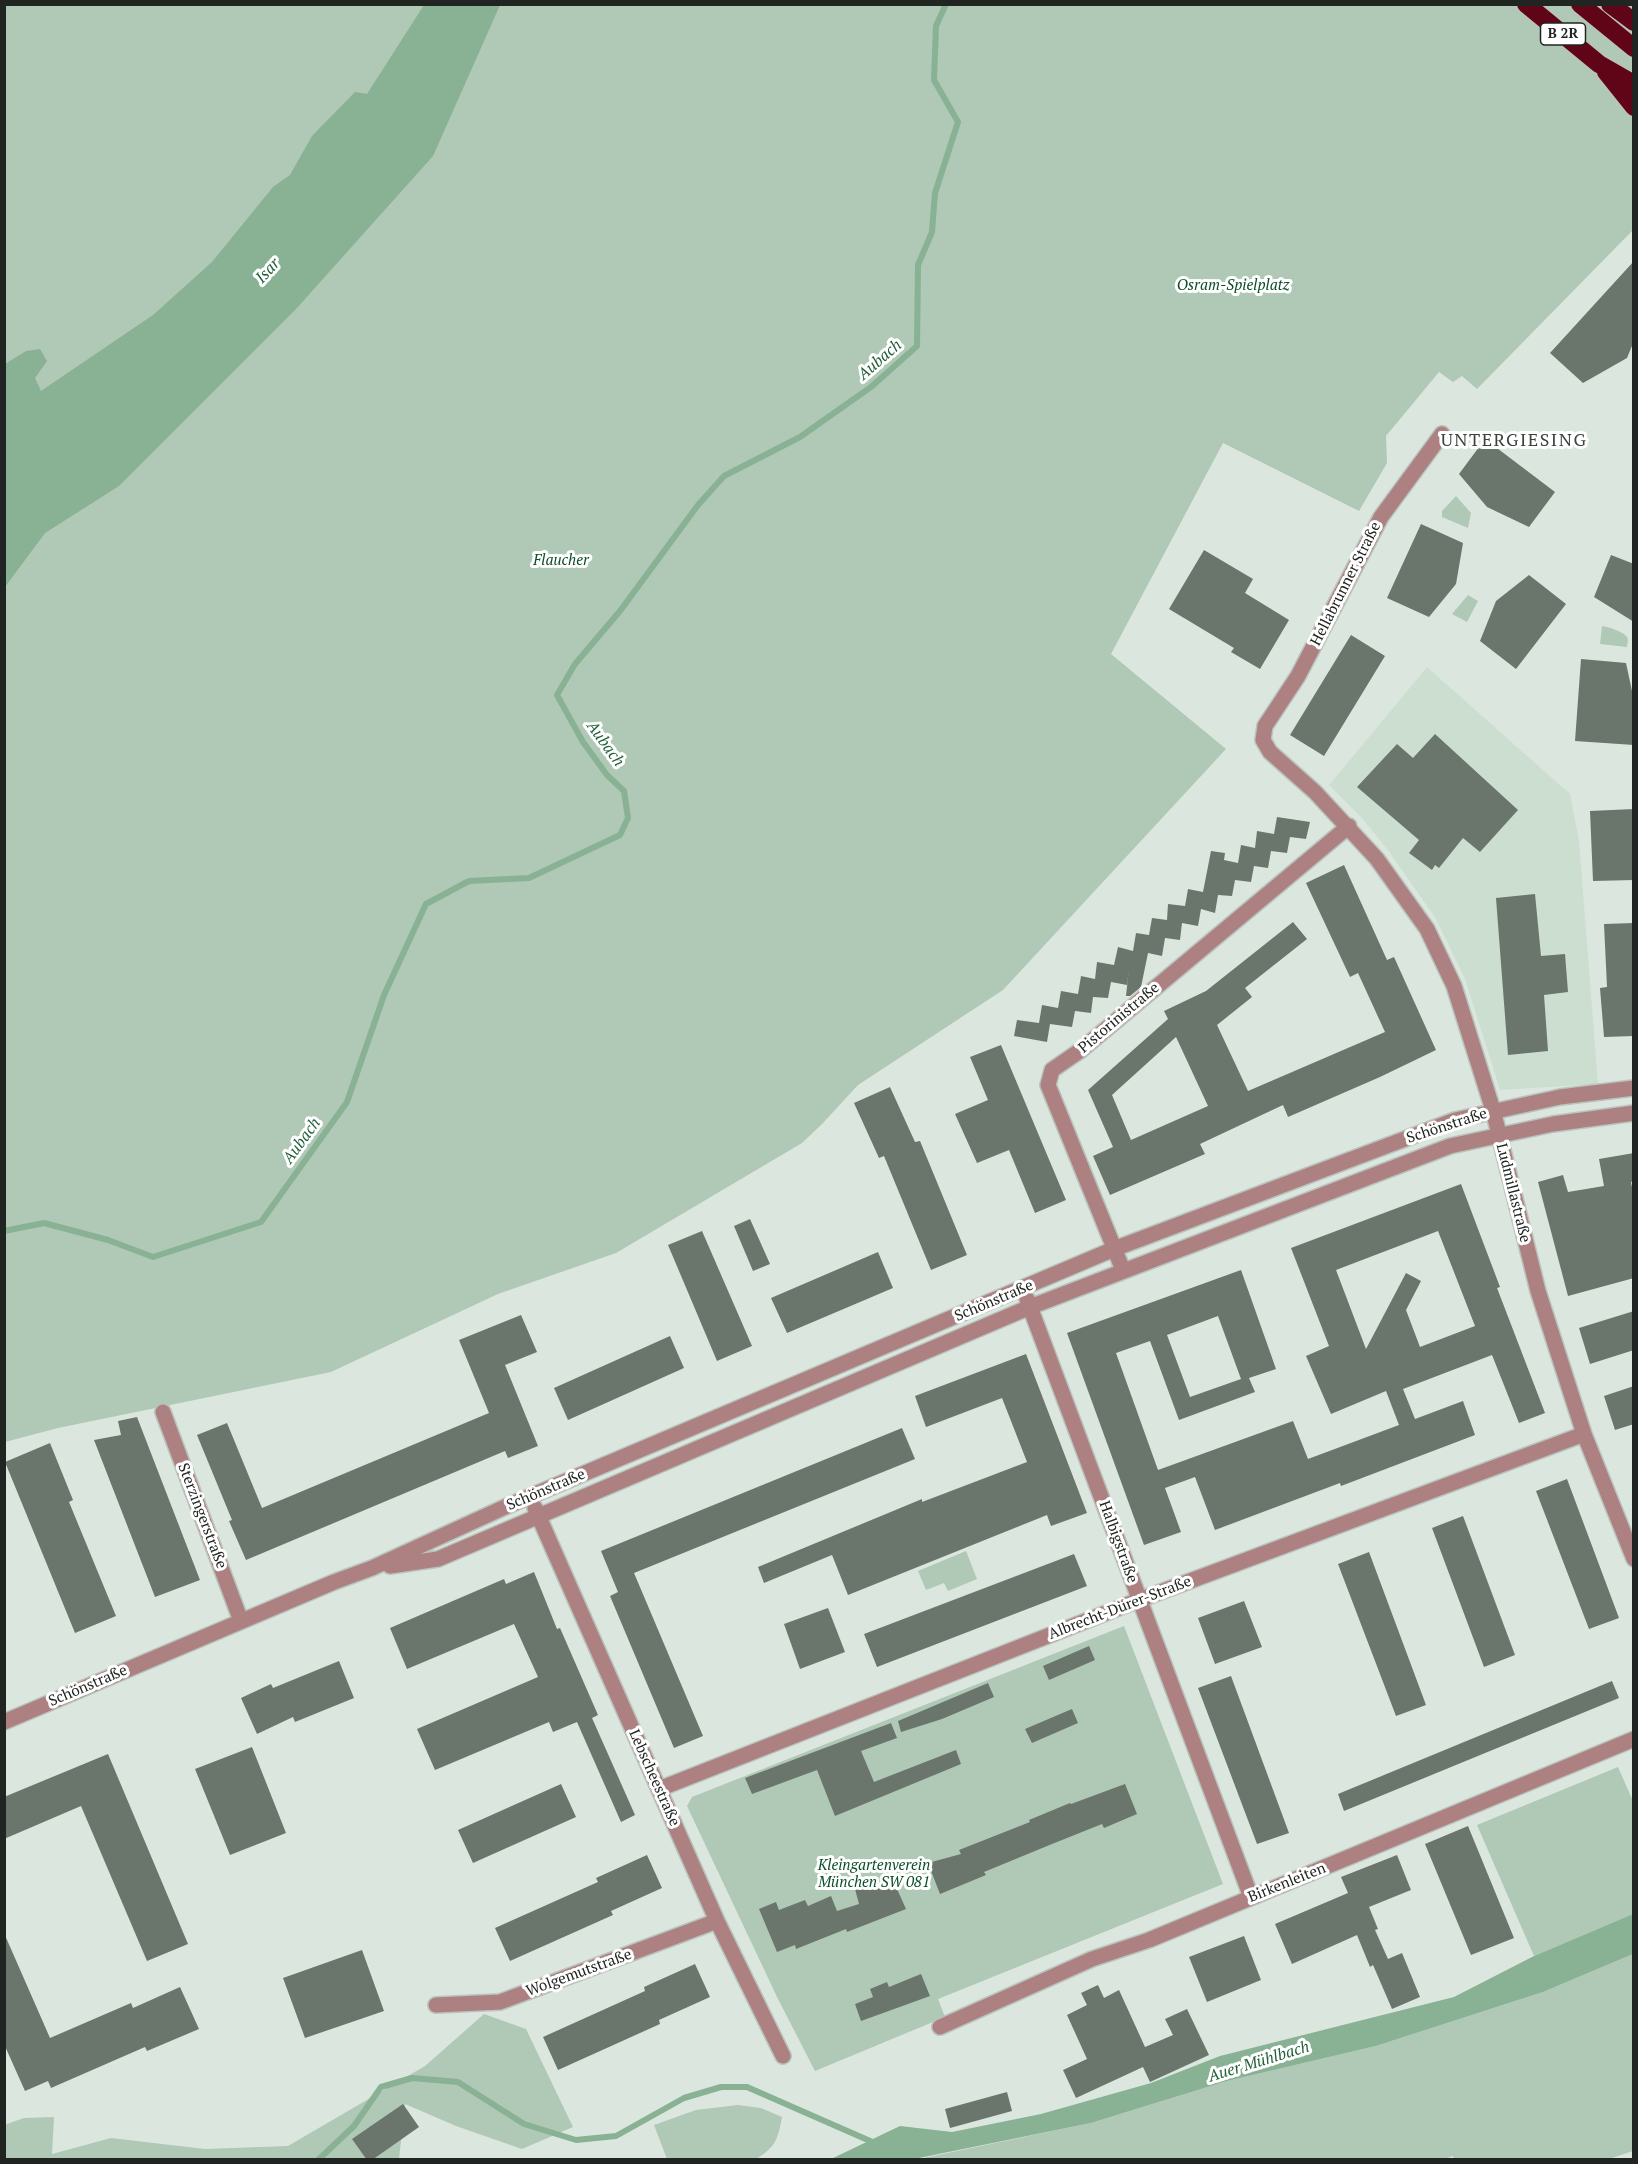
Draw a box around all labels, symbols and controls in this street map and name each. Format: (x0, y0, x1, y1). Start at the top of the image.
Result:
road number: B 2R (1540, 23, 1586, 45)
water label: Isar (252, 255, 284, 287)
park label: Osram-Spielplatz (1177, 277, 1289, 295)
water label: Aubach (854, 336, 906, 384)
district label: UNTERGIESING (1441, 430, 1587, 452)
street label: Hellabrunner Straße (1307, 519, 1385, 649)
park label: Flaucher (533, 552, 589, 570)
water label: Aubach (582, 717, 628, 771)
street label: Pistorinistraße (1075, 979, 1163, 1057)
street label: Schönstraße (1404, 1105, 1490, 1147)
water label: Aubach (279, 1114, 325, 1168)
street label: Ludmillastraße (1492, 1141, 1534, 1245)
street label: Schönstraße (952, 1276, 1036, 1326)
street label: Sterzingerstraße (174, 1461, 230, 1571)
street label: Schönstraße (504, 1465, 588, 1515)
street label: Halbigstraße (1095, 1498, 1141, 1586)
street label: Albrecht-Dürer-Straße (1046, 1572, 1194, 1644)
street label: Schönstraße (46, 1661, 130, 1711)
street label: Lebscheestraße (625, 1727, 683, 1829)
park label: Kleingartenverein München SW 081 (818, 1857, 930, 1892)
street label: Birkenleiten (1246, 1859, 1328, 1907)
street label: Wolgemutstraße (524, 1946, 634, 2000)
water label: Auer Mühlbach (1206, 2038, 1312, 2086)

